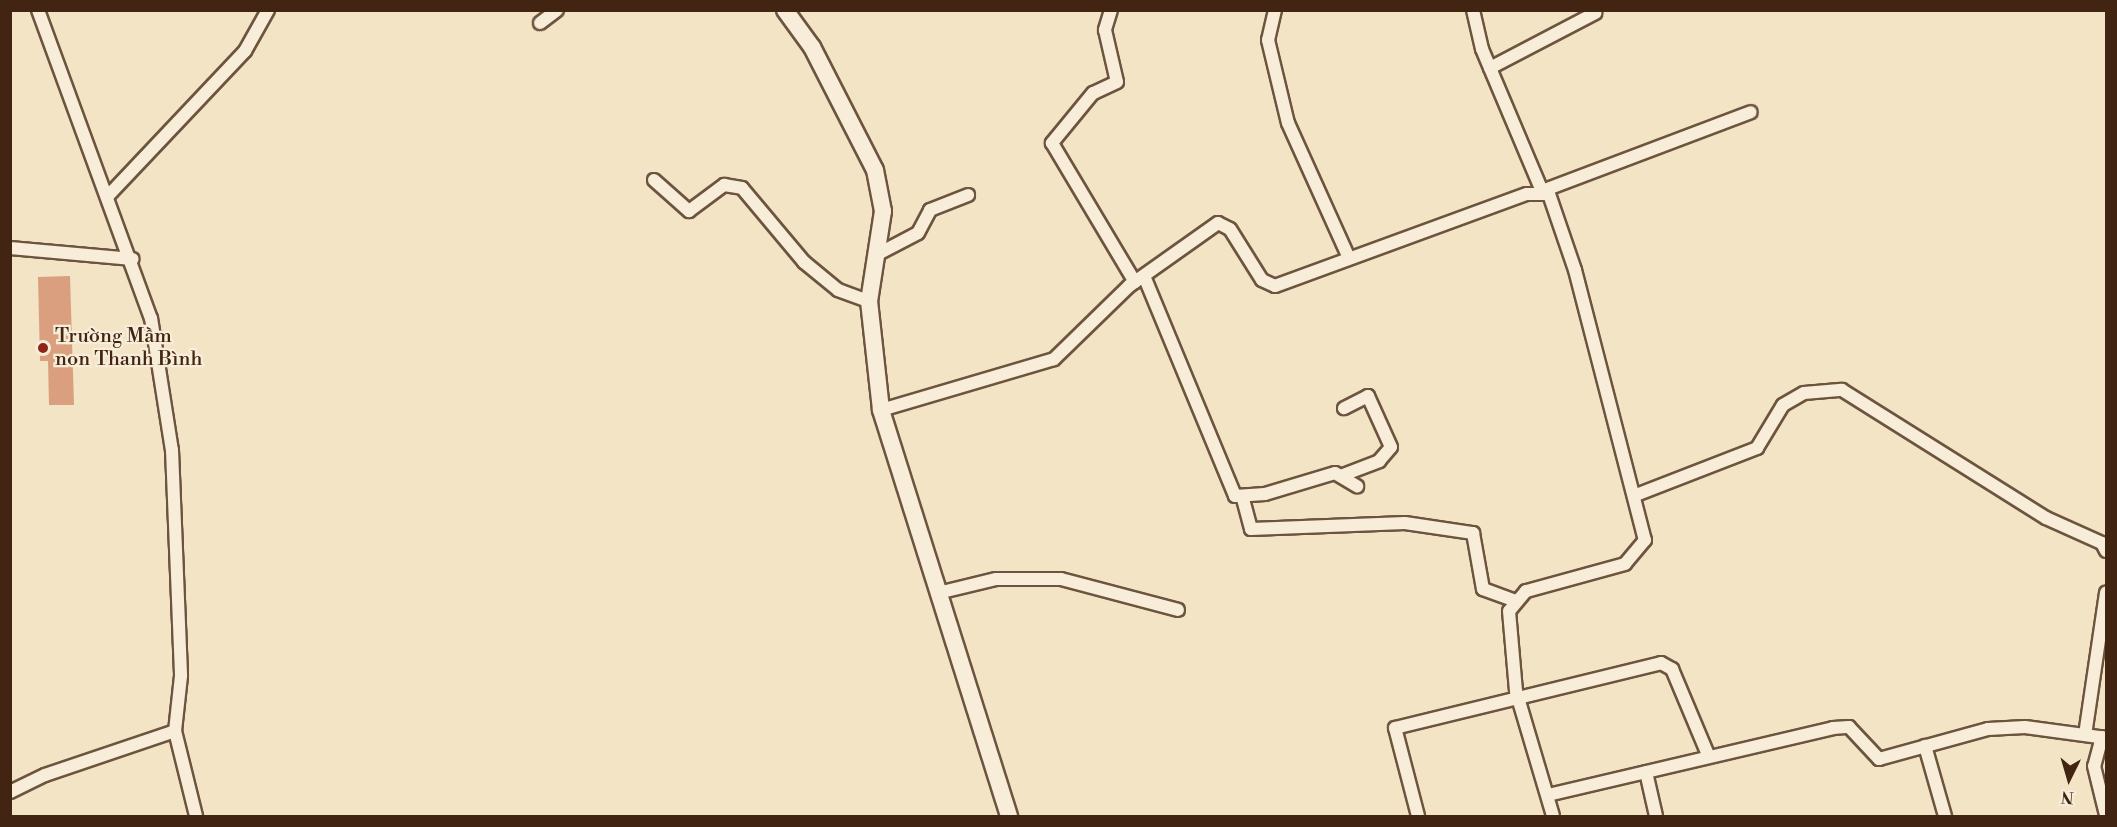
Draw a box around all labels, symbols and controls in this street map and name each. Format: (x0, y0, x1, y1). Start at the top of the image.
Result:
place label: Trường Mầm non Thanh Bình (55, 324, 202, 371)
marker: Trường Mầm non Thanh Bình (36, 341, 50, 355)
north arrow (2039, 749, 2099, 809)
text: N (2060, 786, 2075, 807)

